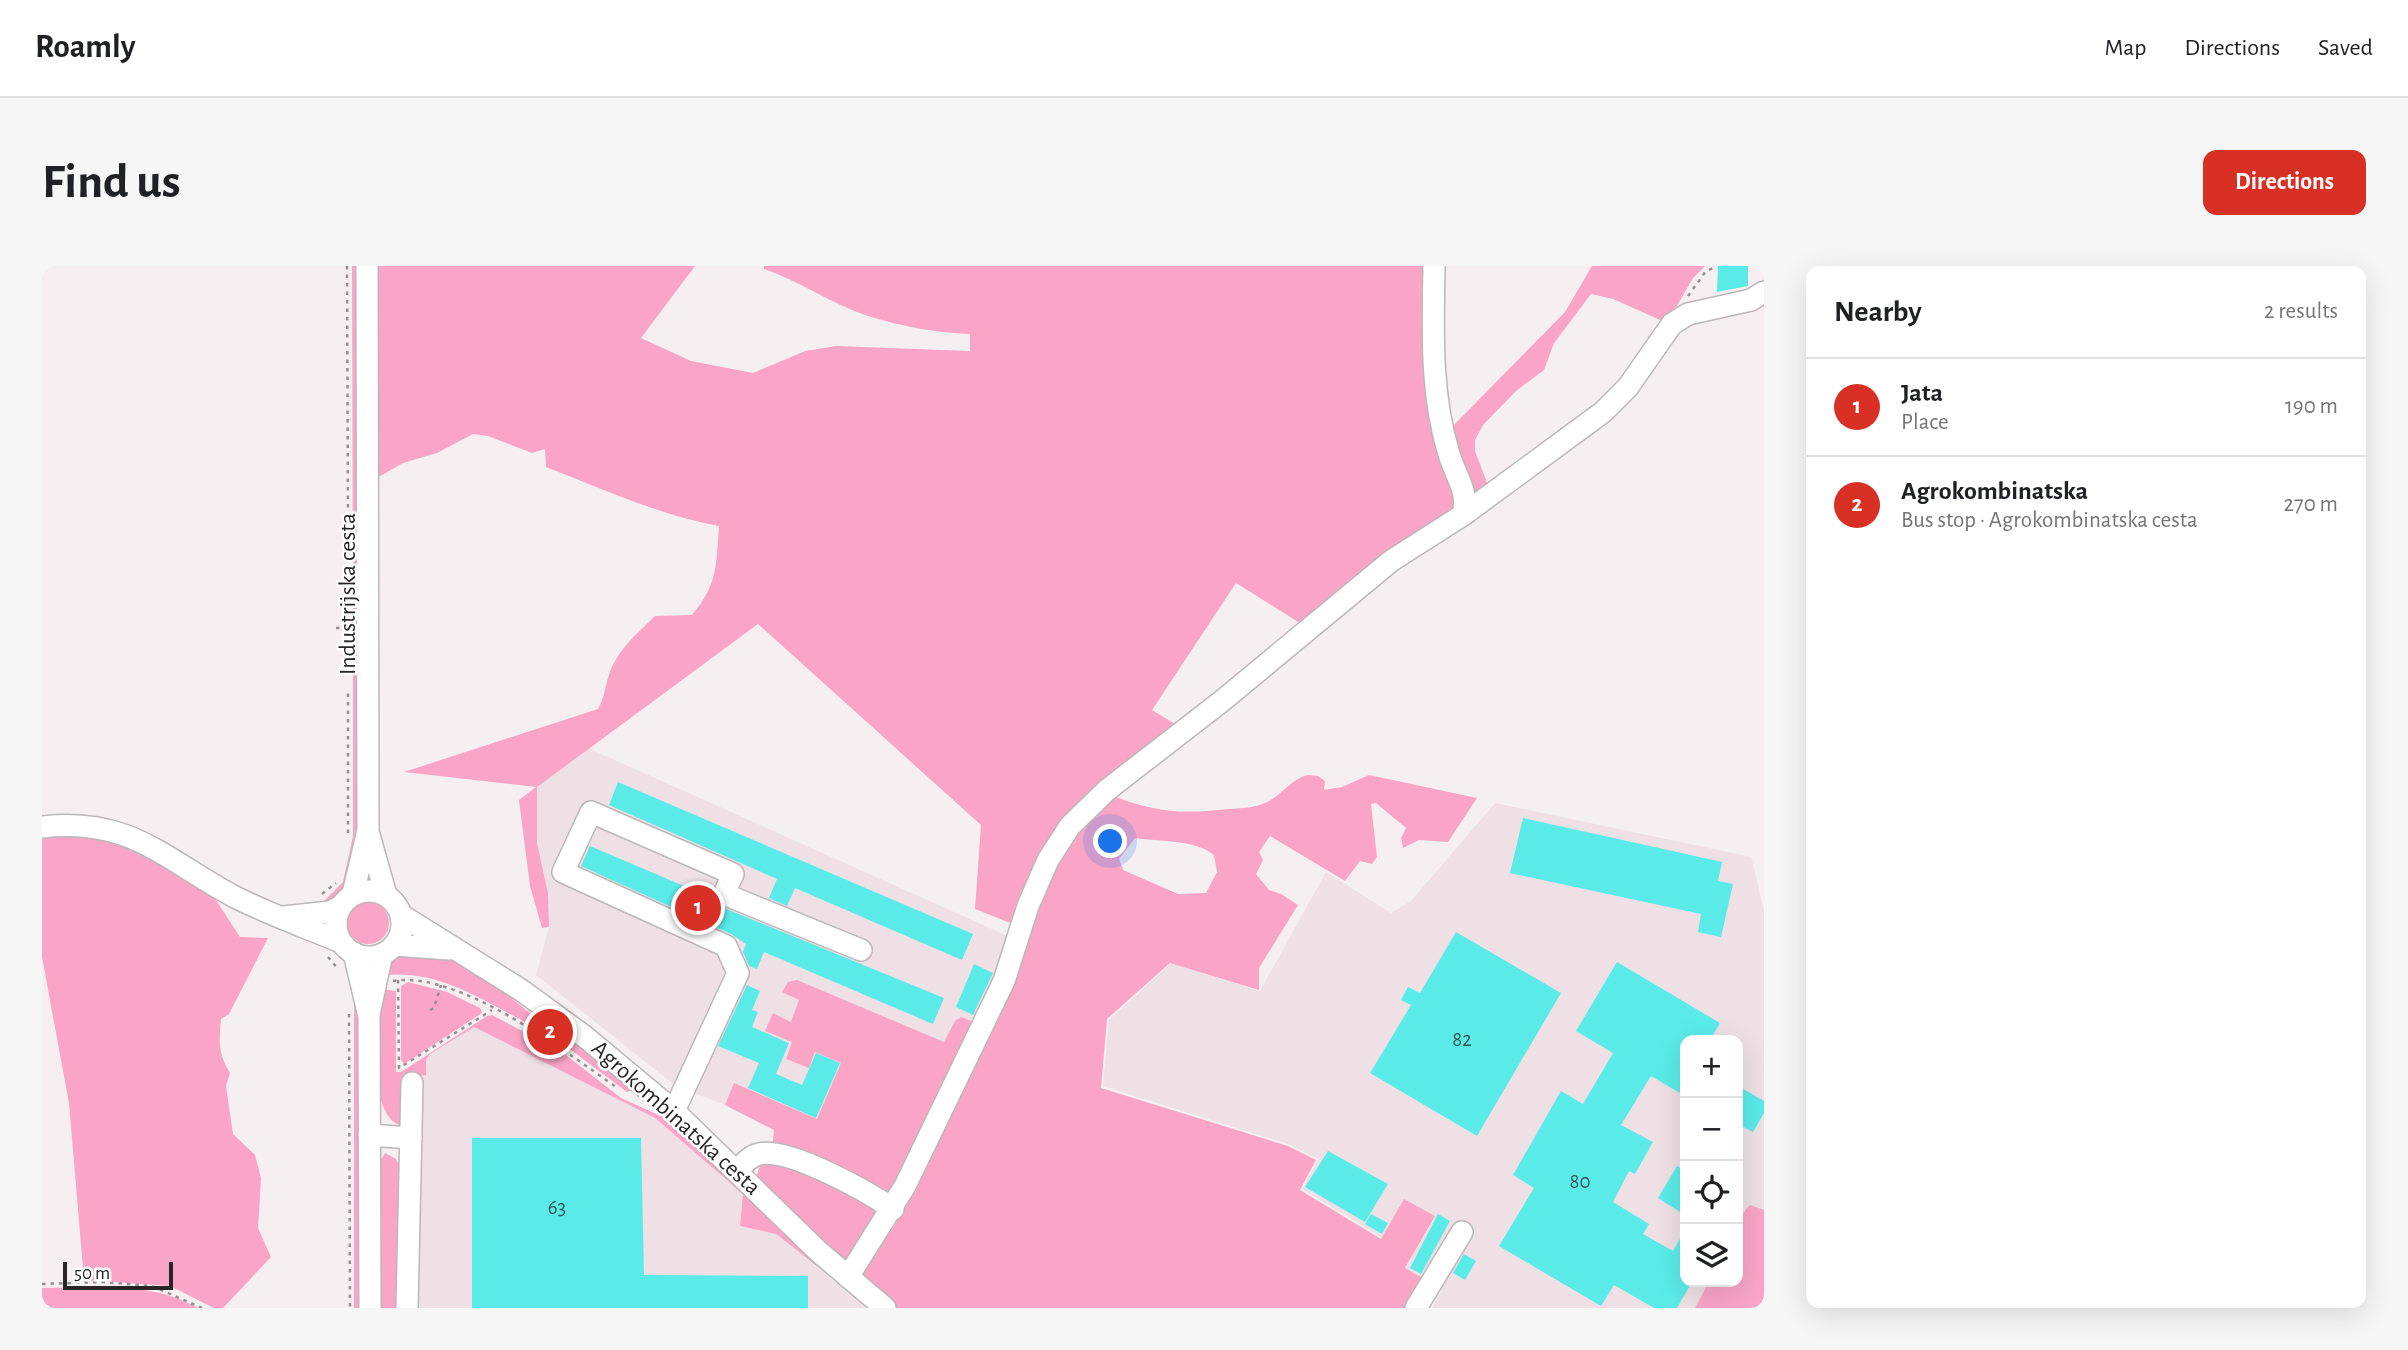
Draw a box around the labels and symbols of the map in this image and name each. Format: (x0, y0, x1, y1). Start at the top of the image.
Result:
street label: Industrijska cesta (336, 513, 360, 675)
your location (1093, 824, 1127, 858)
pin: 1 (675, 882, 721, 934)
pin: 2 (527, 1006, 573, 1058)
house number: 82 (1452, 1029, 1472, 1050)
street label: Agrokombinatska cesta (587, 1036, 765, 1200)
house number: 80 (1569, 1171, 1591, 1192)
house number: 63 (548, 1197, 566, 1218)
scale bar (63, 1259, 173, 1291)

